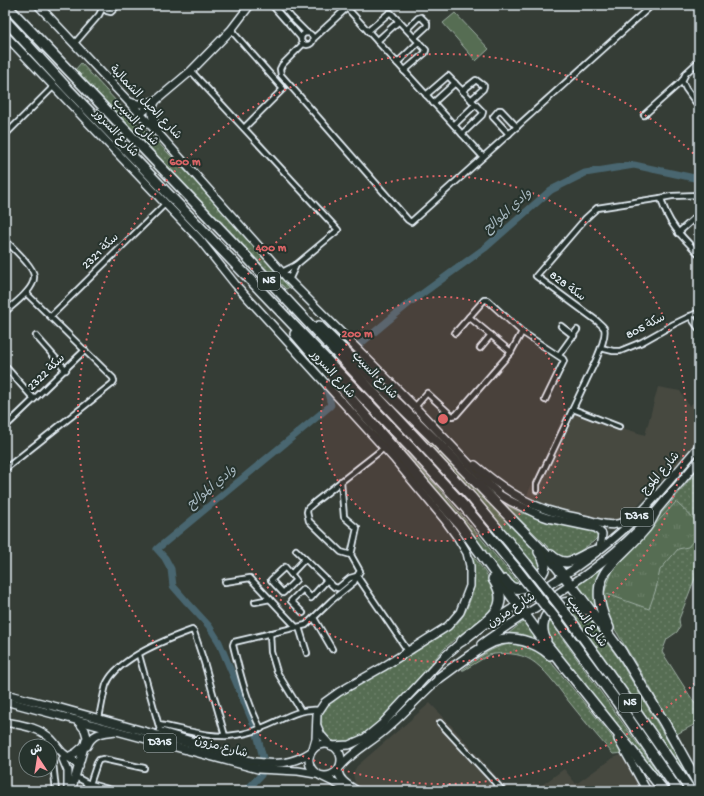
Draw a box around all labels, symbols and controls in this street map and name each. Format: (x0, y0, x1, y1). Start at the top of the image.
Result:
street label: شارع الحيل الشمالية (106, 62, 185, 143)
street label: شارع السيب (109, 97, 161, 149)
street label: شارع السرور (89, 107, 141, 161)
text: 600 m (169, 156, 201, 170)
water label: وادي الموالح (480, 186, 535, 238)
street label: سكة 2321 (80, 231, 122, 273)
text: 400 m (255, 242, 287, 256)
street label: سكة 828 (546, 269, 588, 305)
road number: N5 (258, 272, 280, 290)
street label: سكة 805 (624, 311, 668, 343)
text: 200 m (342, 328, 373, 342)
street label: شارع السرور (306, 347, 357, 402)
street label: شارع السيب (348, 349, 400, 403)
street label: سكة 2322 (25, 352, 69, 394)
centre of rings (436, 412, 450, 426)
street label: شارع الموج (639, 450, 683, 498)
water label: وادي الموالح (184, 462, 240, 513)
road number: D315 (621, 508, 653, 526)
street label: شارع مزون (485, 590, 539, 632)
street label: شارع السيب (563, 594, 609, 650)
road number: N5 (619, 694, 641, 712)
road number: D315 (144, 734, 176, 752)
street label: شارع مزون (193, 734, 249, 762)
north arrow (18, 738, 58, 778)
text: ش (29, 743, 44, 757)

